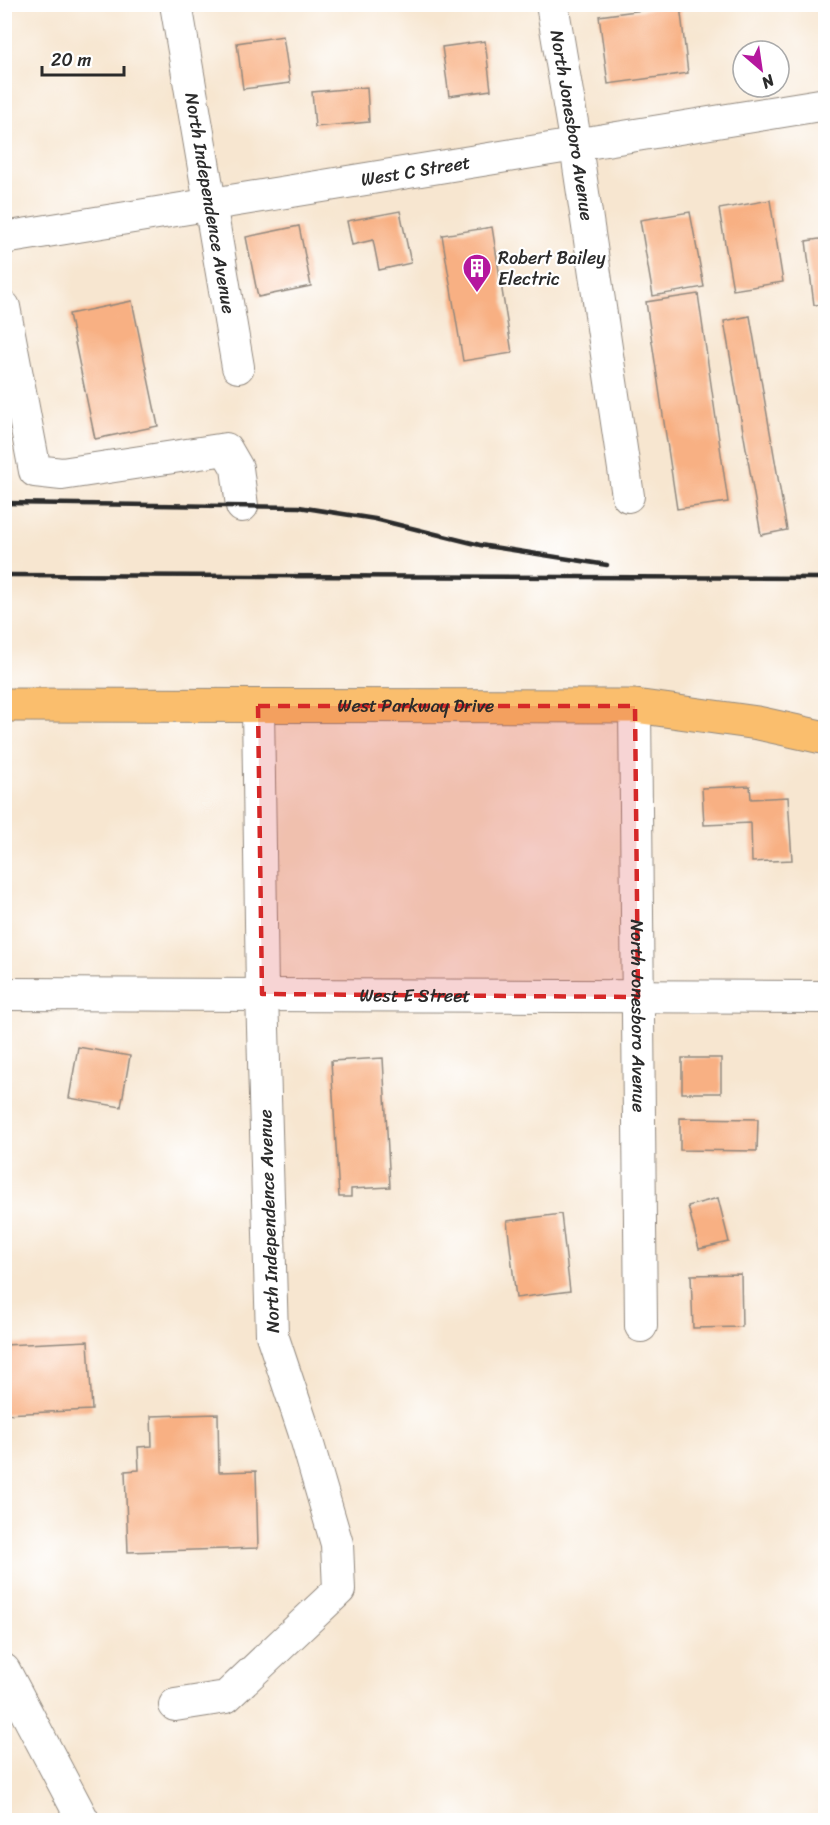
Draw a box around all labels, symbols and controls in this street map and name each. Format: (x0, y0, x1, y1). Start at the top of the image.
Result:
street label: North Jonesboro Avenue (541, 28, 603, 223)
scale bar (42, 39, 124, 77)
north arrow (731, 39, 791, 99)
text: 20 m (51, 44, 91, 76)
text: N (755, 66, 781, 97)
street label: North Independence Avenue (175, 90, 245, 316)
street label: West C Street (358, 146, 473, 196)
place label: Robert Bailey Electric (498, 242, 606, 295)
building icon: Robert Bailey Electric (461, 252, 493, 294)
street label: West Parkway Drive (338, 690, 494, 722)
street label: North Jonesboro Avenue (621, 919, 655, 1113)
street label: West E Street (359, 979, 471, 1012)
street label: North Independence Avenue (249, 1109, 289, 1333)

